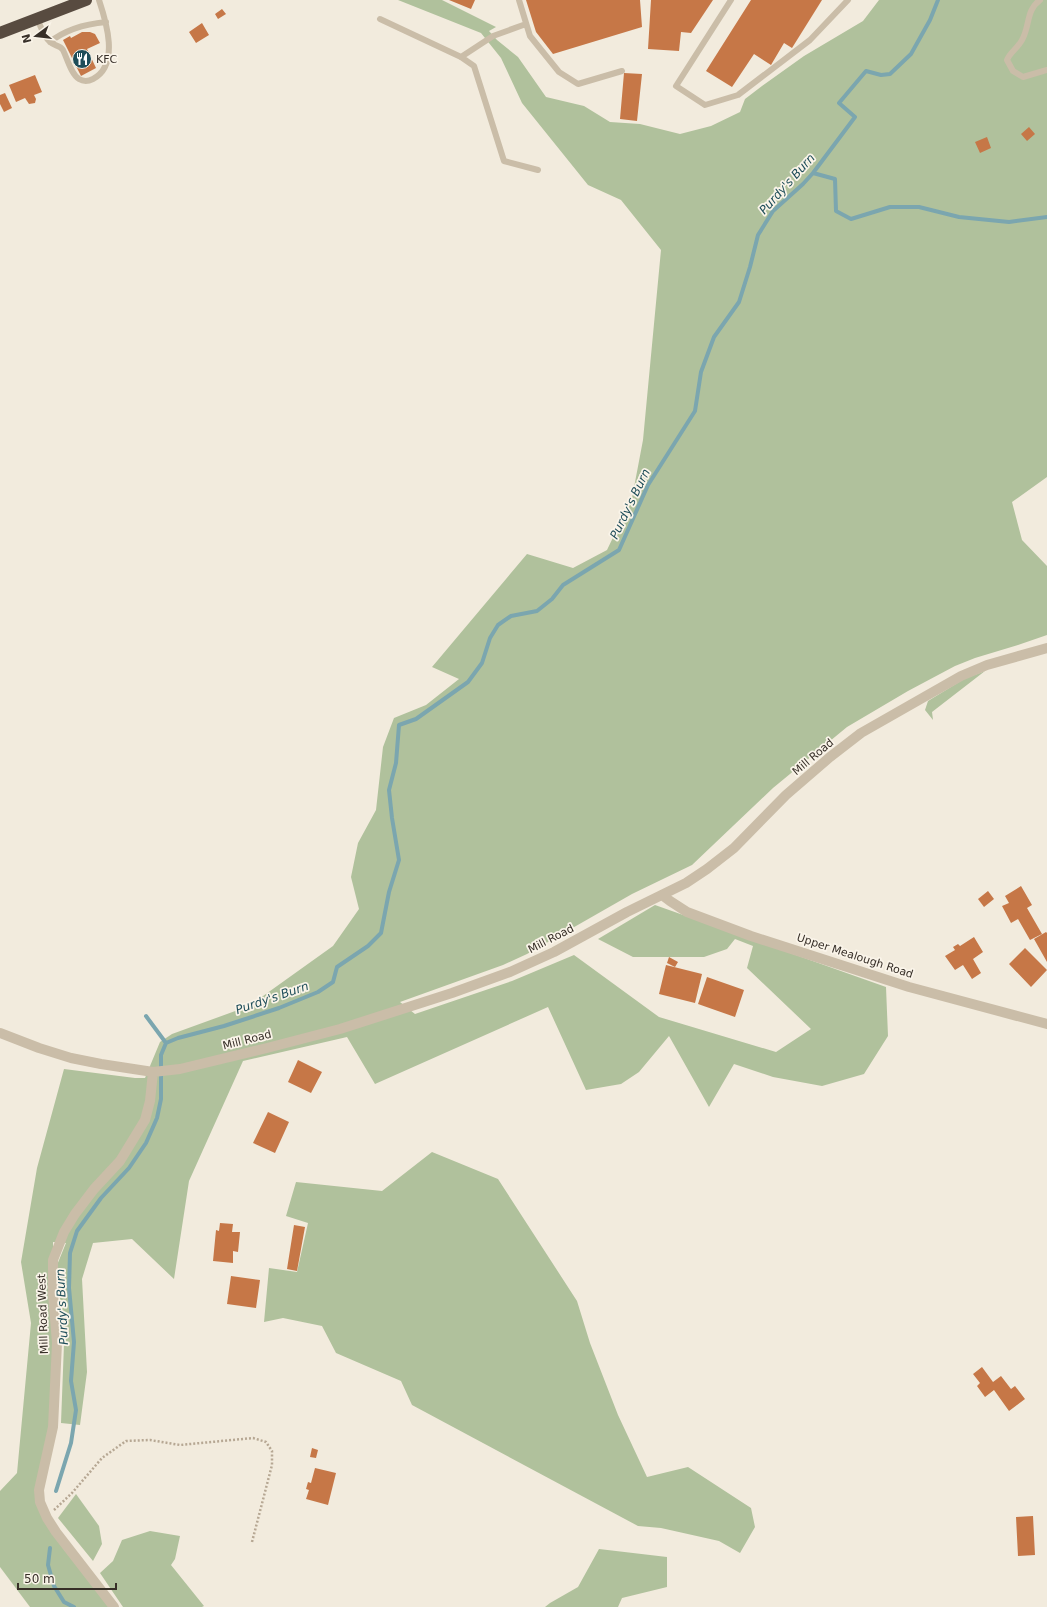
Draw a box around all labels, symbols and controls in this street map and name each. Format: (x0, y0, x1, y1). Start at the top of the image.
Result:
north arrow (16, 16, 56, 56)
text: N (19, 32, 34, 45)
restaurant icon: KFC (71, 48, 93, 70)
place label: KFC (96, 53, 118, 66)
water label: Purdy's Burn (756, 151, 818, 217)
water label: Purdy's Burn (607, 467, 653, 541)
street label: Mill Road (790, 736, 836, 778)
street label: Mill Road (526, 922, 576, 956)
street label: Upper Mealough Road (795, 931, 915, 981)
water label: Purdy's Burn (234, 979, 310, 1017)
street label: Mill Road (221, 1028, 273, 1052)
water label: Purdy's Burn (53, 1269, 71, 1345)
street label: Mill Road West (35, 1273, 51, 1354)
scale bar (18, 1565, 116, 1591)
text: 50 m (24, 1572, 55, 1586)

